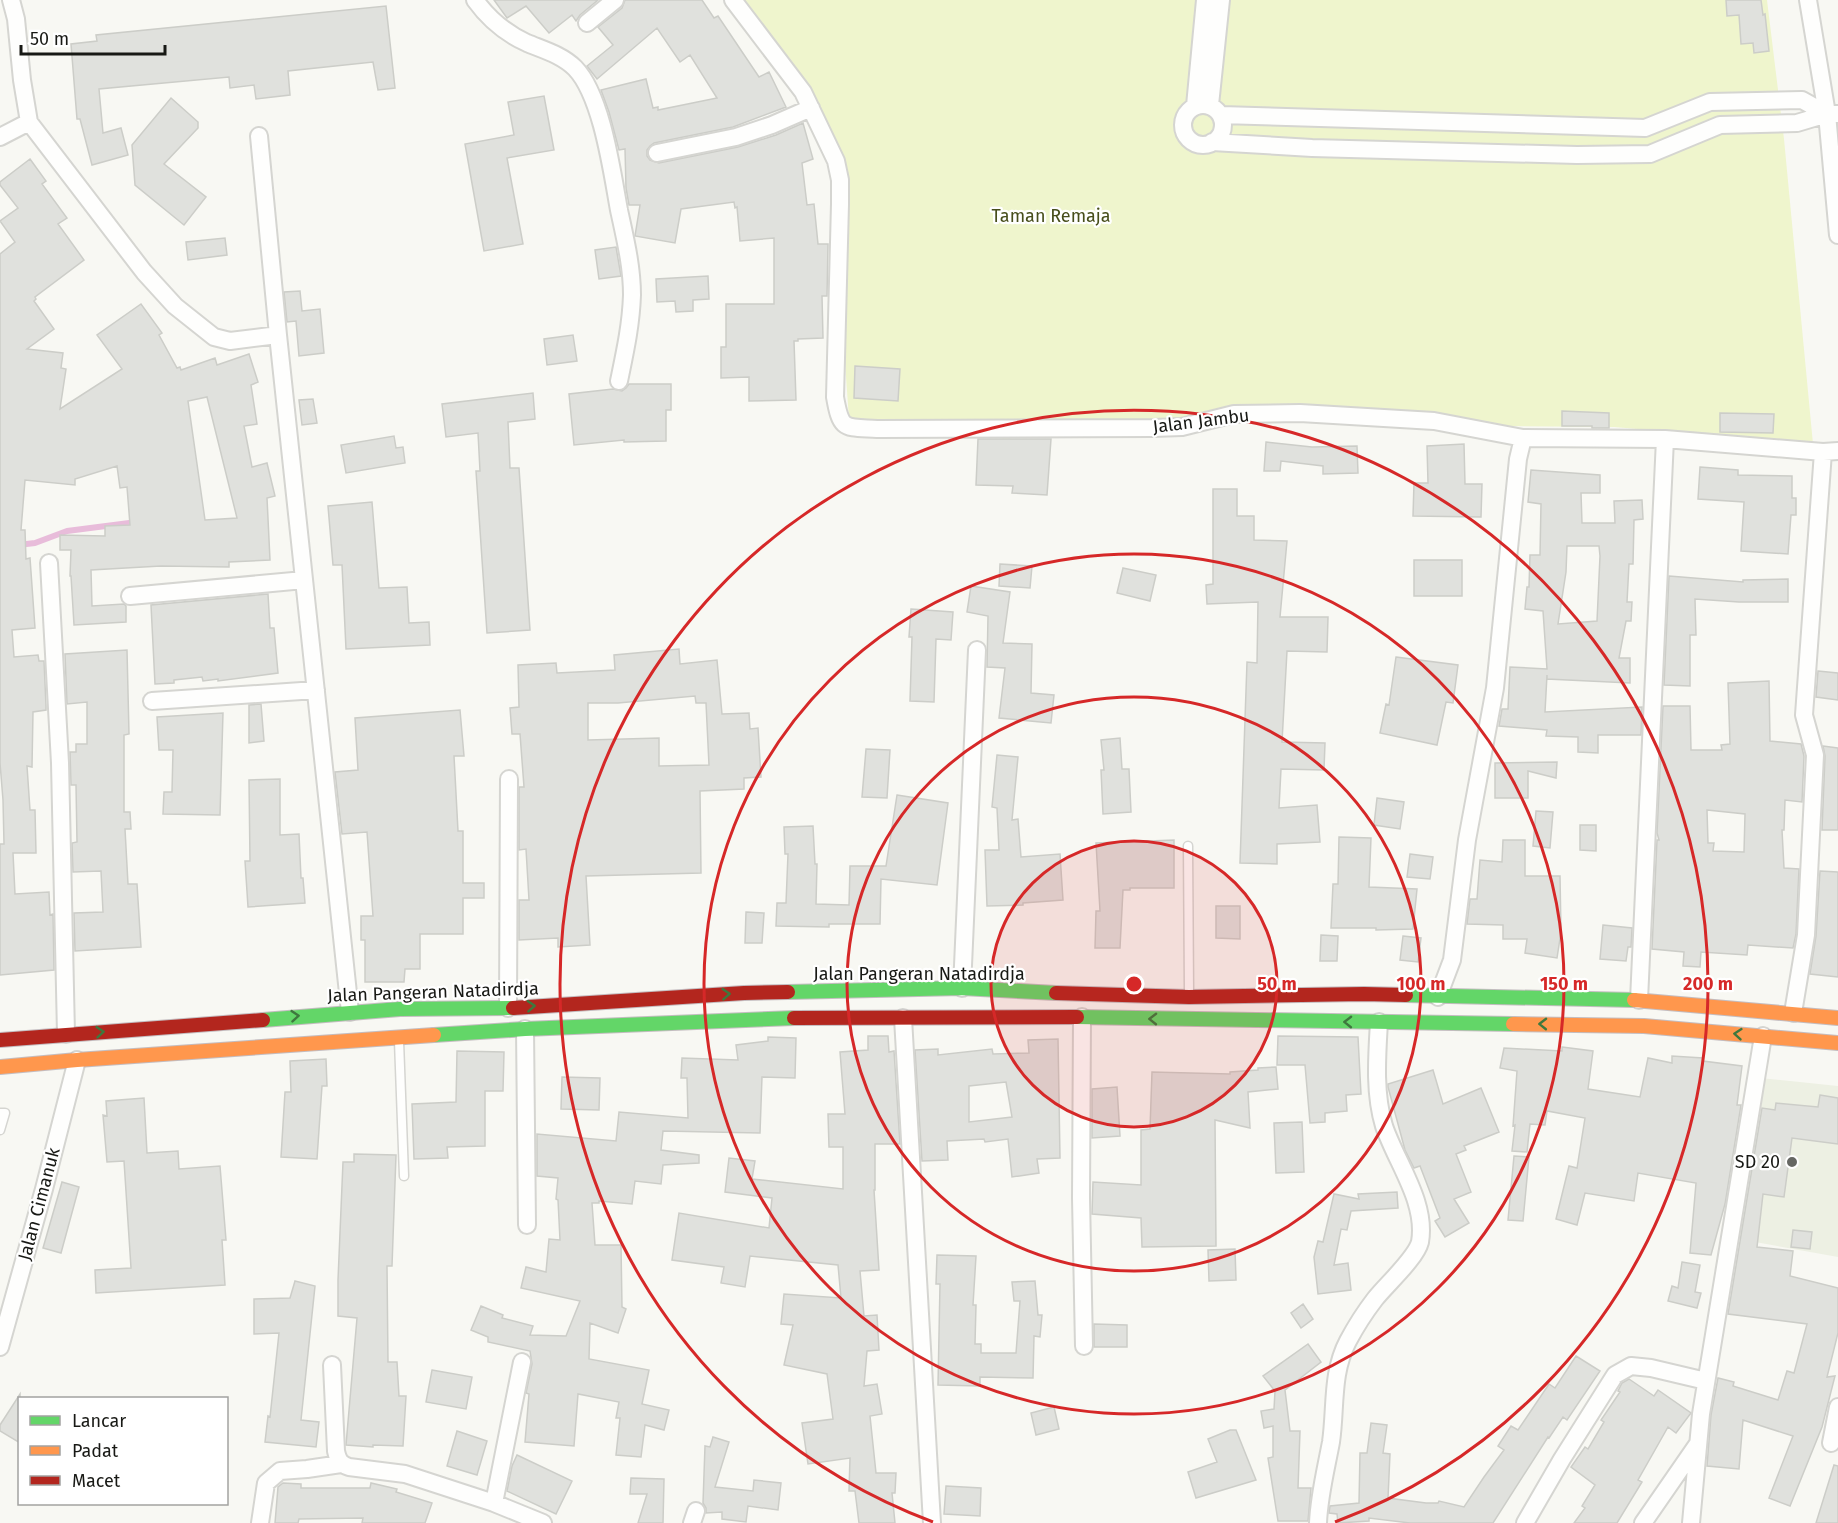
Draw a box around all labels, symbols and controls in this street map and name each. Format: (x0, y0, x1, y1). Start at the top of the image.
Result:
scale bar (21, 18, 165, 56)
text: 50 m (30, 28, 69, 50)
park label: Taman Remaja (991, 205, 1111, 227)
street label: Jalan Jambu (1151, 404, 1251, 438)
street label: Jalan Pangeran Natadirdja (813, 963, 1025, 985)
text: 50 m (1257, 973, 1297, 995)
text: 100 m (1397, 973, 1445, 995)
text: 150 m (1540, 973, 1588, 995)
text: 200 m (1683, 973, 1733, 995)
centre of rings (1124, 974, 1144, 994)
street label: Jalan Pangeran Natadirdja (327, 977, 539, 1007)
one-way arrow (721, 987, 730, 1000)
one-way arrow (527, 1000, 536, 1013)
one-way arrow (290, 1010, 299, 1023)
one-way arrow (1149, 1012, 1158, 1025)
one-way arrow (1344, 1016, 1353, 1028)
one-way arrow (1539, 1018, 1548, 1031)
one-way arrow (96, 1025, 105, 1038)
one-way arrow (1733, 1028, 1742, 1041)
street label: Jalan Cimanuk (13, 1144, 65, 1263)
place label: SD 20 (1735, 1151, 1780, 1173)
marker: SD 20 (1785, 1155, 1799, 1169)
legend (18, 1397, 228, 1505)
text: Lancar (72, 1410, 126, 1432)
text: Padat (72, 1440, 119, 1462)
text: Macet (72, 1470, 121, 1492)

